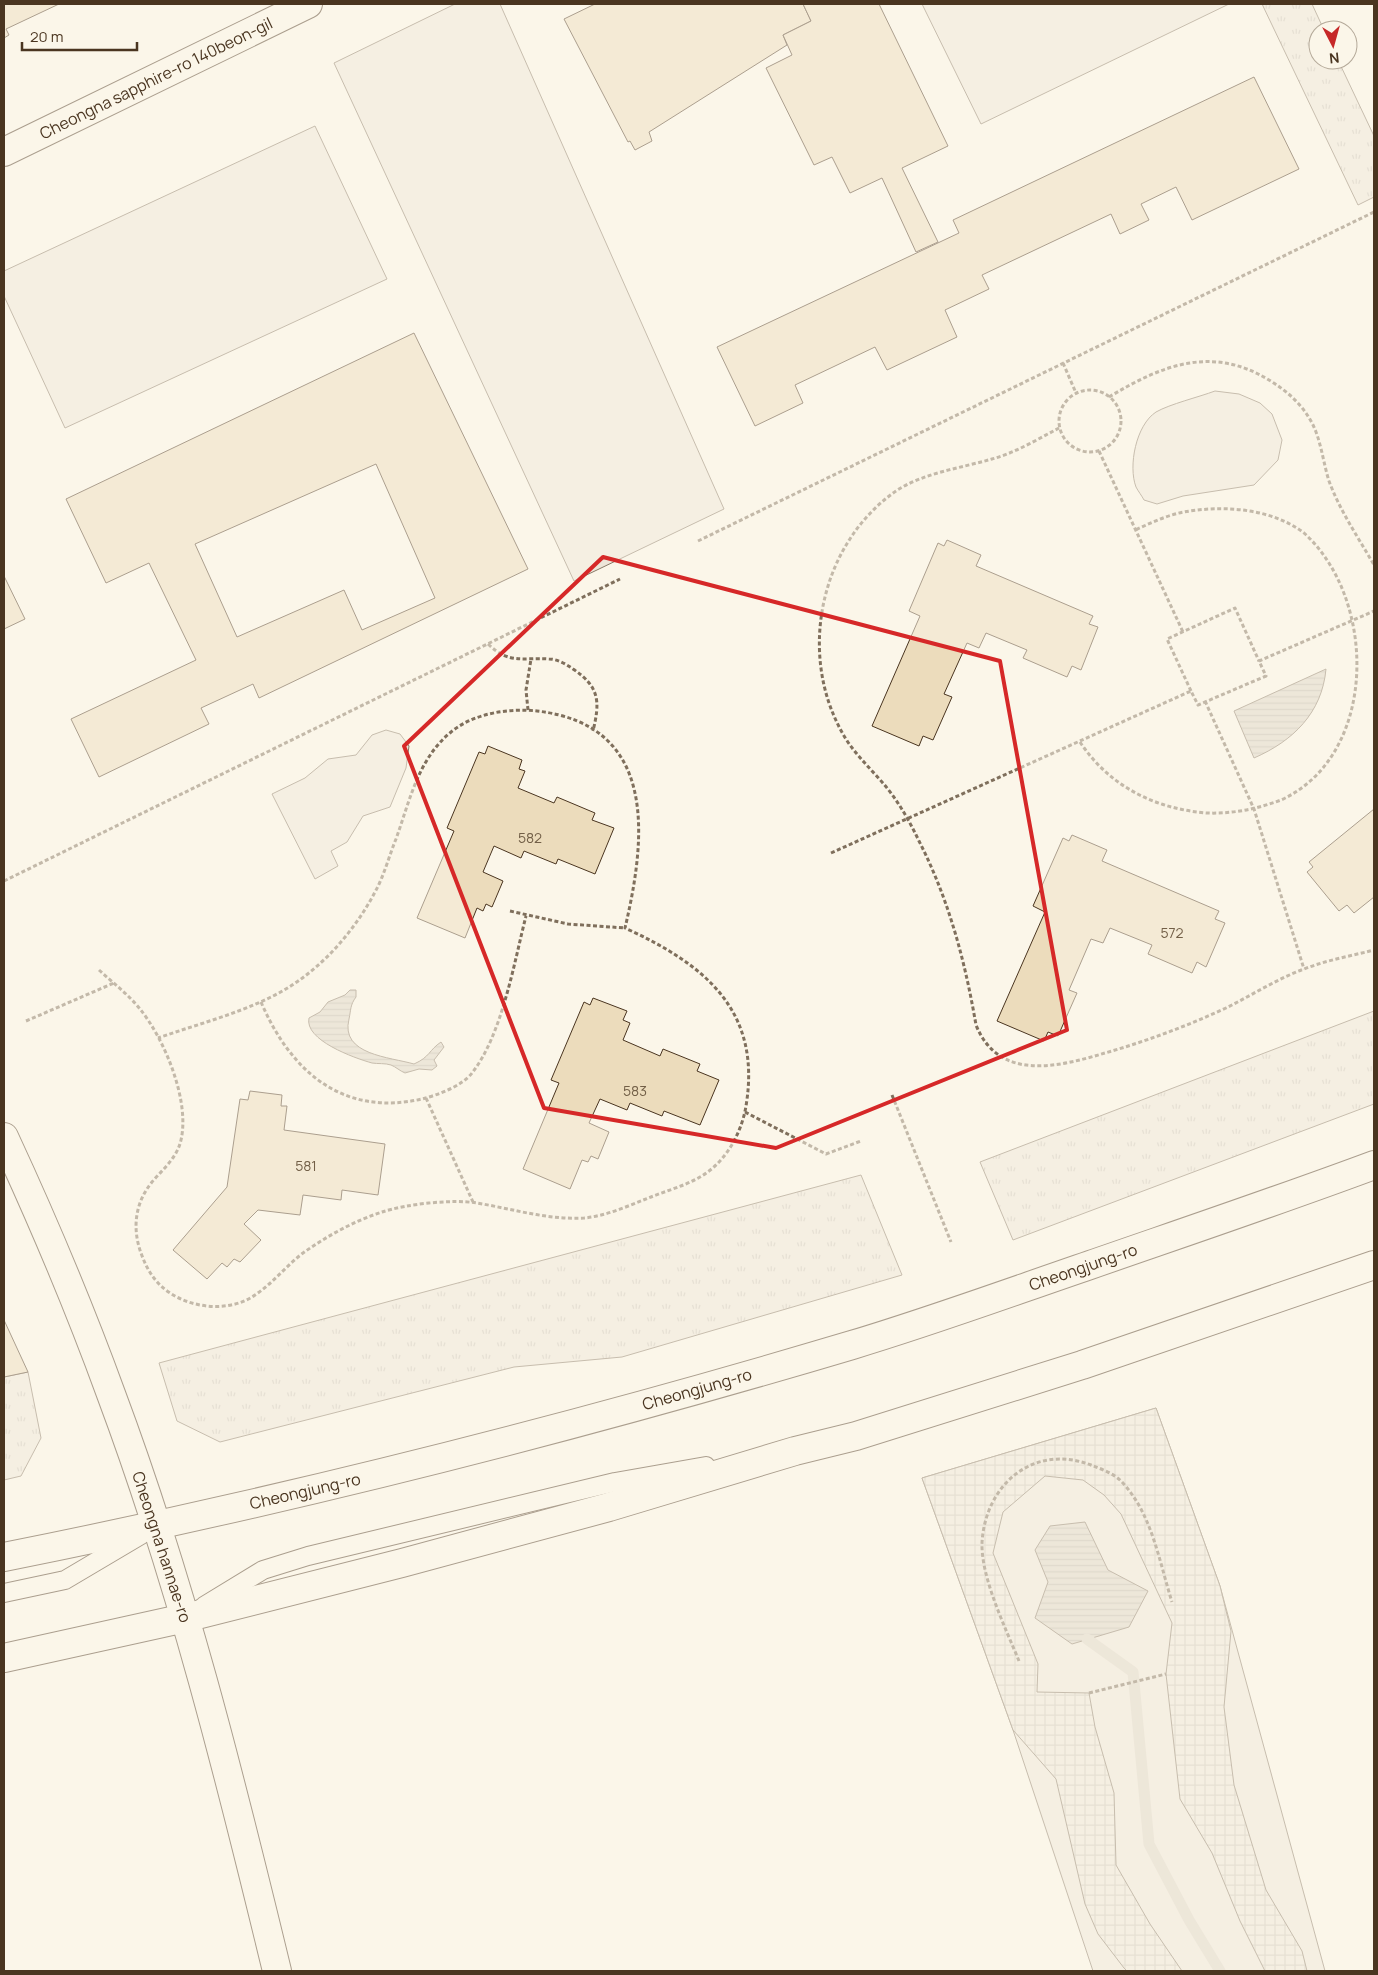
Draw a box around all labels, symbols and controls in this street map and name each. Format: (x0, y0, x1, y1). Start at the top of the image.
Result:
street label: Cheongna sapphire-ro 140beon-gil (36, 12, 276, 144)
scale bar (22, 20, 138, 52)
north arrow (1308, 20, 1358, 70)
text: 20 m (30, 26, 63, 47)
text: N (1328, 48, 1340, 68)
house number: 582 (518, 828, 542, 847)
house number: 572 (1160, 923, 1184, 942)
house number: 583 (623, 1081, 647, 1100)
house number: 581 (295, 1156, 317, 1175)
street label: Cheongjung-ro (1026, 1238, 1140, 1296)
street label: Cheongjung-ro (640, 1363, 754, 1415)
street label: Cheongjung-ro (247, 1468, 363, 1514)
street label: Cheongna hannae-ro (127, 1469, 197, 1625)

